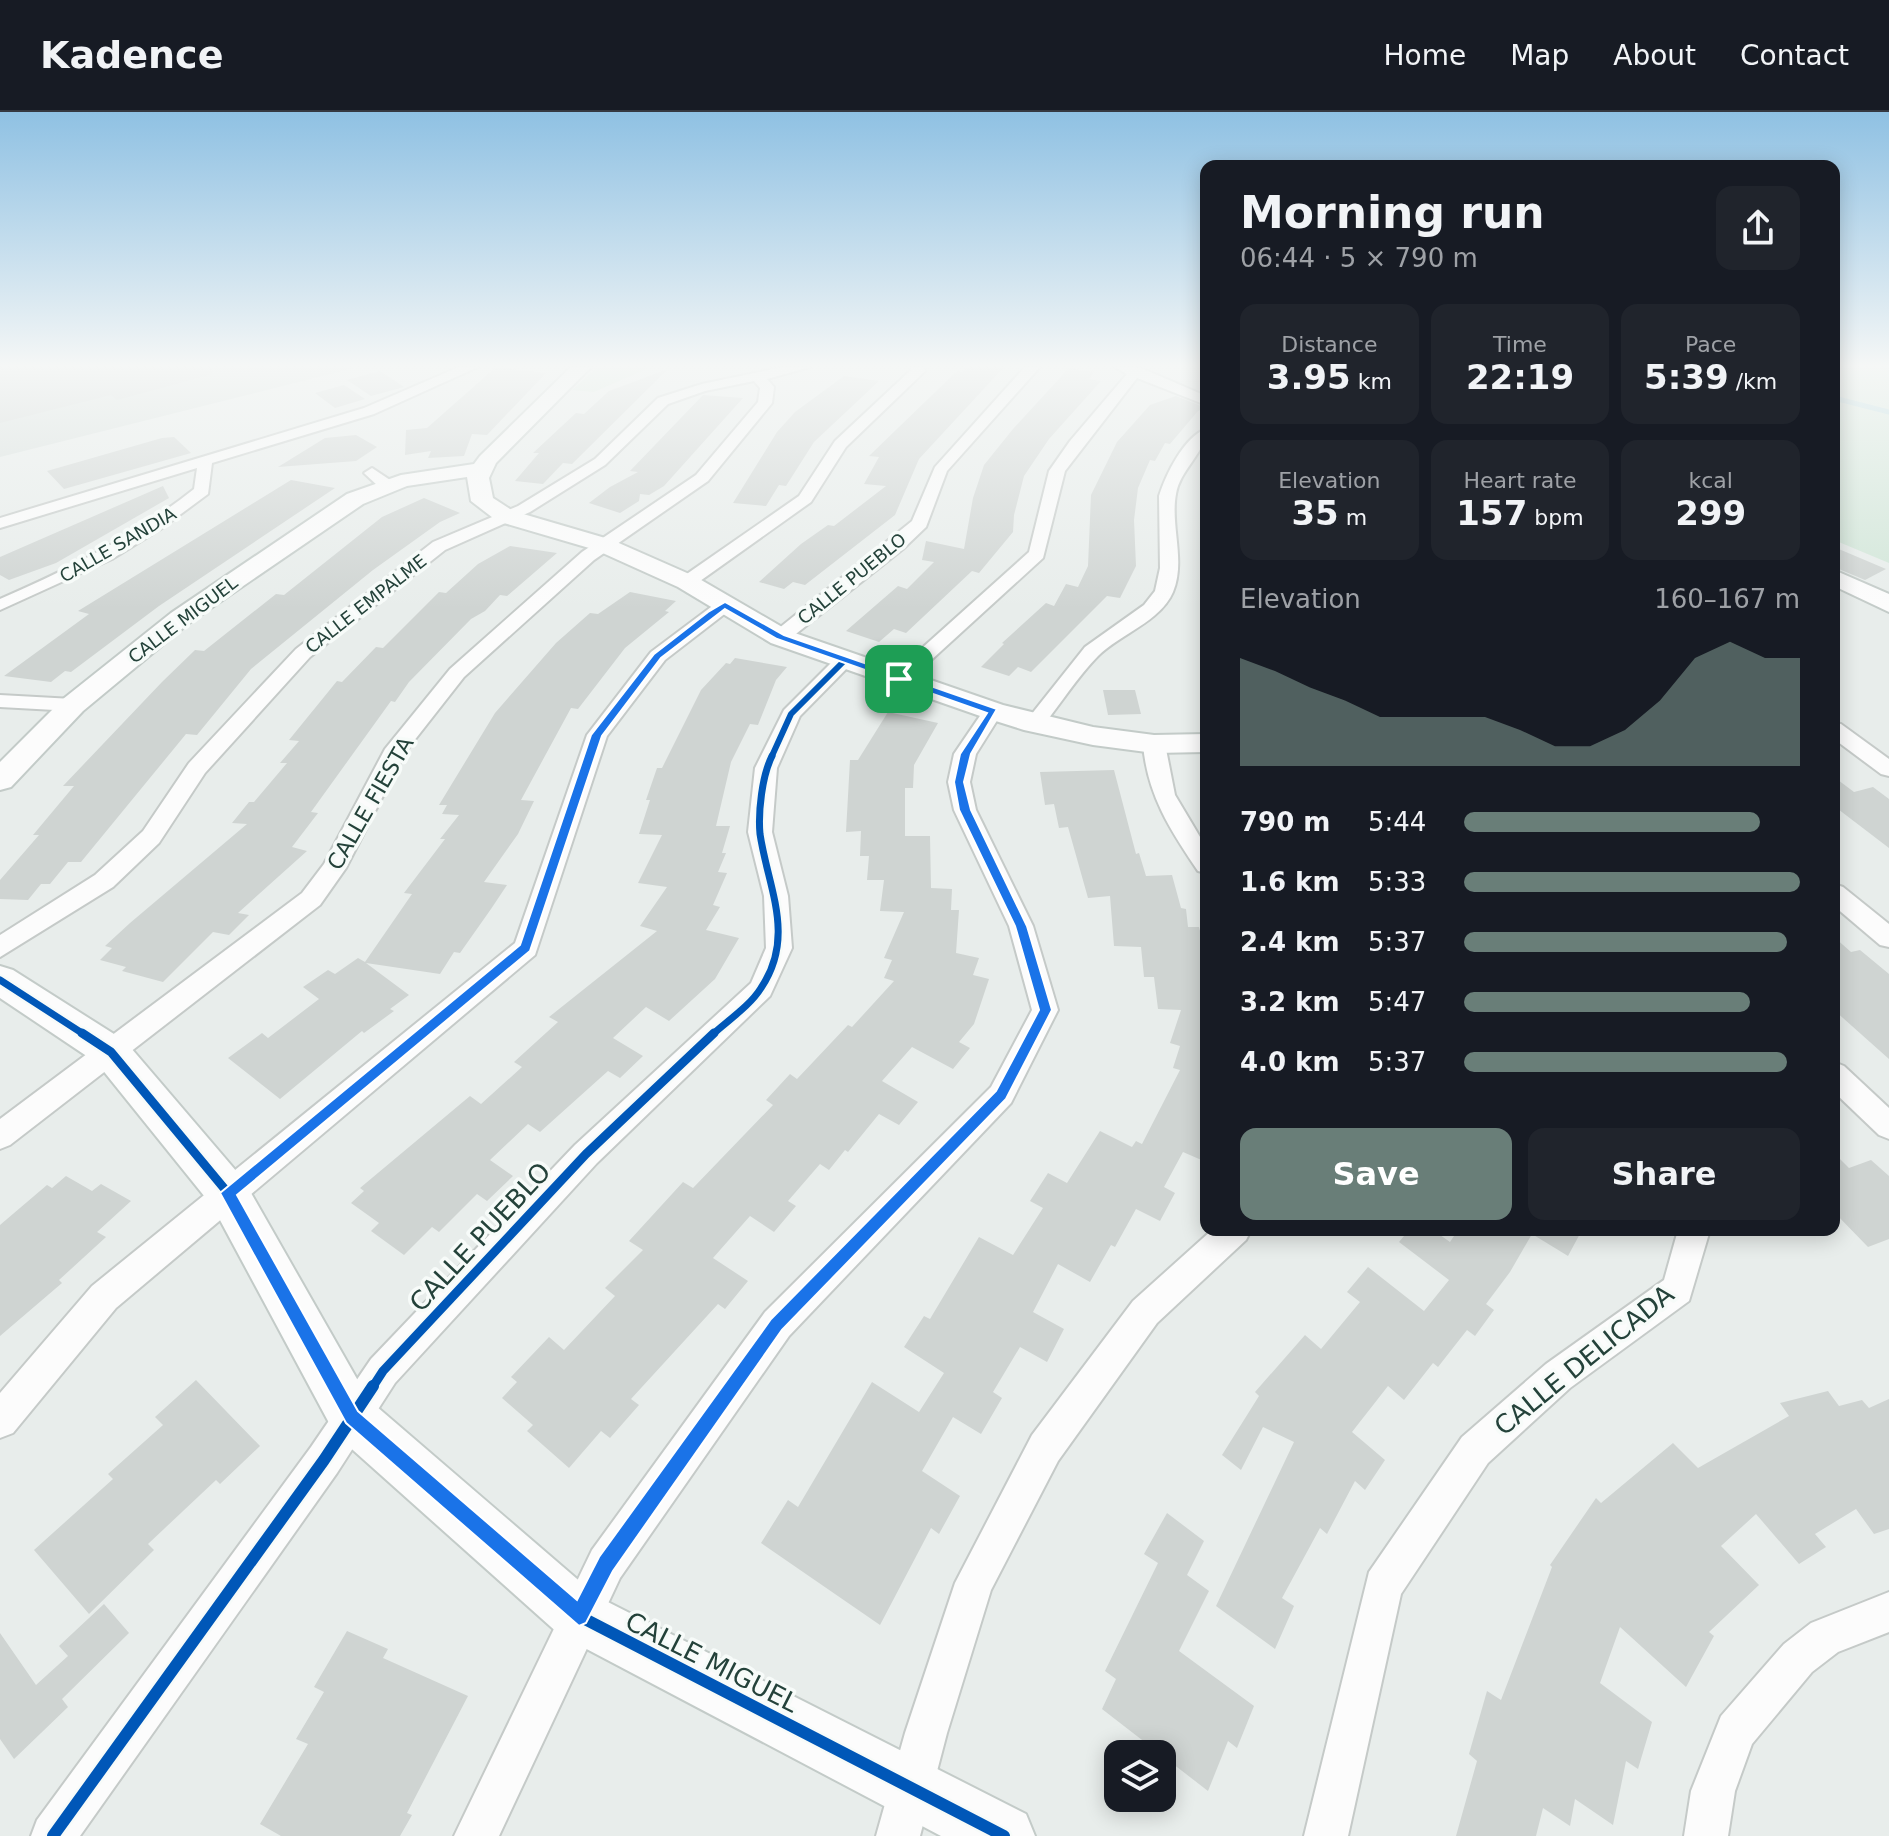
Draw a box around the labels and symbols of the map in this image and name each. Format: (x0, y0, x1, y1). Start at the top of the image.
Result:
street label: CALLE SANDIA (56, 502, 180, 586)
street label: CALLE PUEBLO (793, 528, 910, 629)
street label: CALLE EMPALME (301, 550, 430, 657)
street label: CALLE MIGUEL (124, 572, 241, 668)
pin (865, 645, 933, 713)
street label: CALLE FIESTA (322, 732, 419, 874)
street label: CALLE PUEBLO (403, 1156, 557, 1318)
street label: CALLE DELICADA (1488, 1279, 1680, 1441)
street label: CALLE MIGUEL (621, 1606, 804, 1719)

